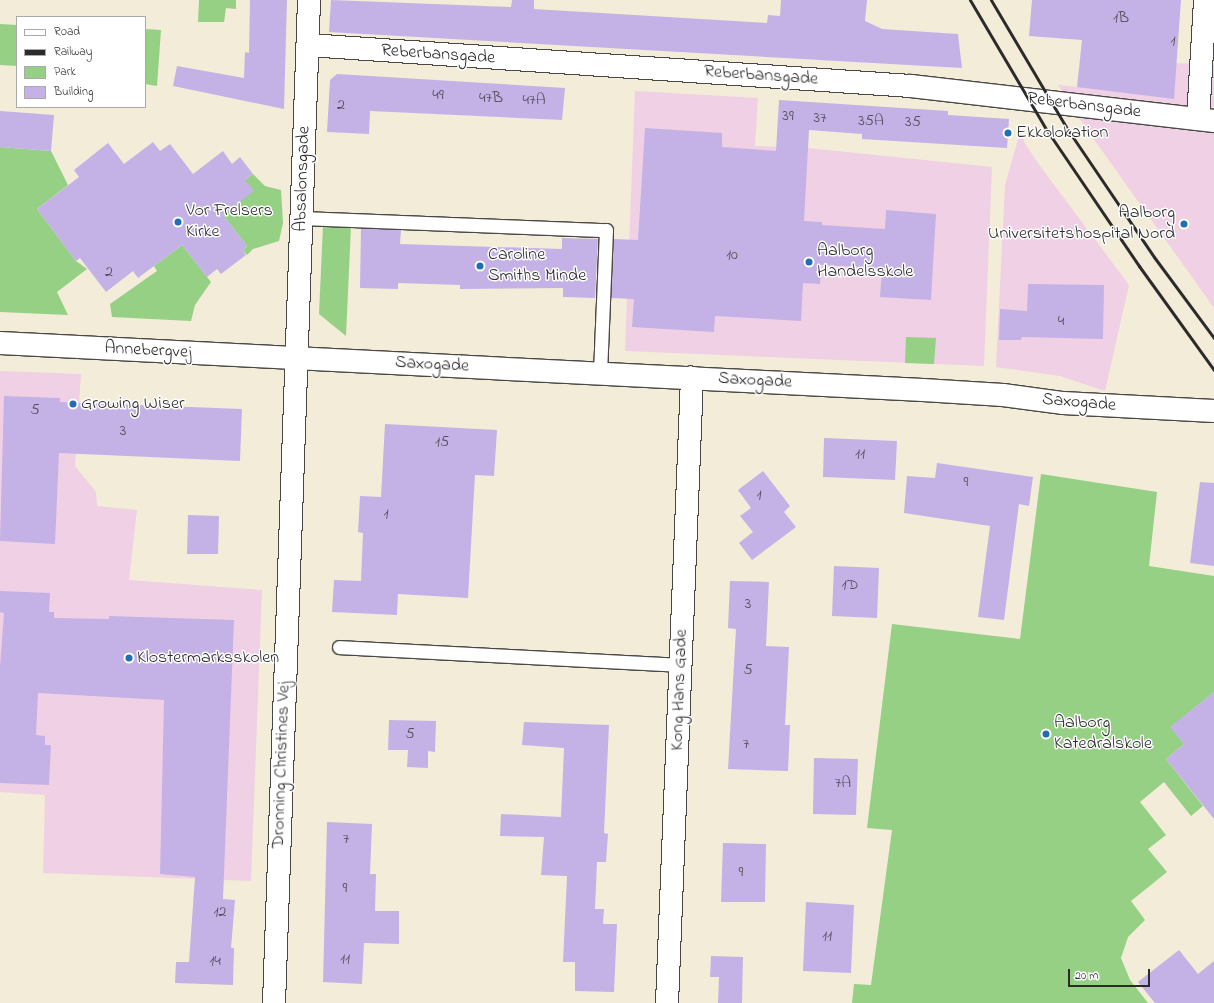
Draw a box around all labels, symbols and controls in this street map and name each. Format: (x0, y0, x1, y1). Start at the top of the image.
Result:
house number: 1B (1113, 8, 1129, 28)
legend (16, 16, 146, 108)
text: Road (54, 23, 80, 41)
house number: 1 (1170, 31, 1176, 51)
street label: Reberbansgade (380, 40, 496, 70)
text: Railway (54, 43, 92, 61)
street label: Reberbansgade (703, 61, 819, 91)
text: Park (54, 63, 76, 81)
text: Building (54, 83, 93, 101)
house number: 49 (432, 85, 444, 105)
house number: 47B (479, 88, 503, 108)
street label: Reberbansgade (1026, 88, 1142, 124)
house number: 47A (522, 90, 546, 110)
house number: 2 (337, 95, 345, 115)
house number: 39 (782, 106, 794, 126)
house number: 37 (813, 108, 827, 128)
house number: 35A (858, 111, 884, 131)
house number: 35 (905, 112, 921, 132)
place label: Ekkolokation (1016, 122, 1108, 144)
street label: Absalonsgade (290, 126, 316, 232)
marker: Ekkolokation (1003, 128, 1013, 138)
place label: Vor Frelsers Kirke (186, 201, 273, 244)
place label: Aalborg Universitetshospital Nord (988, 203, 1175, 246)
marker: Vor Frelsers Kirke (173, 217, 183, 227)
marker: Aalborg Universitetshospital Nord (1178, 218, 1190, 230)
place label: Aalborg Handelsskole (817, 241, 913, 284)
place label: Caroline Smiths Minde (488, 245, 586, 288)
house number: 10 (726, 245, 738, 265)
marker: Aalborg Handelsskole (804, 257, 814, 267)
marker: Caroline Smiths Minde (475, 261, 485, 271)
house number: 2 (105, 262, 113, 282)
house number: 4 (1058, 311, 1064, 331)
street label: Annebergvej (104, 338, 192, 364)
street label: Saxogade (394, 352, 470, 378)
street label: Saxogade (717, 368, 793, 394)
street label: Saxogade (1041, 389, 1117, 417)
place label: Growing Wiser (81, 393, 185, 415)
marker: Growing Wiser (68, 399, 78, 409)
house number: 5 (30, 400, 40, 420)
house number: 3 (120, 421, 126, 441)
house number: 15 (435, 432, 449, 452)
house number: 11 (855, 444, 865, 464)
house number: 9 (964, 472, 968, 492)
house number: 1 (756, 485, 762, 505)
house number: 1 (383, 504, 389, 524)
house number: 1D (842, 575, 858, 595)
house number: 3 (745, 594, 751, 614)
street label: Kong Hans Gade (667, 629, 693, 751)
place label: Klostermarksskolen (137, 647, 279, 669)
marker: Klostermarksskolen (124, 653, 134, 663)
house number: 5 (743, 660, 753, 680)
street label: Dronning Christines Vej (268, 681, 296, 849)
place label: Aalborg Katedralskole (1054, 713, 1152, 756)
house number: 5 (405, 724, 415, 744)
marker: Aalborg Katedralskole (1041, 729, 1051, 739)
house number: 7 (743, 734, 749, 754)
house number: 7A (835, 773, 851, 793)
house number: 7 (343, 829, 349, 849)
house number: 9 (739, 862, 743, 882)
house number: 9 (343, 878, 347, 898)
house number: 12 (213, 902, 227, 922)
house number: 11 (822, 926, 832, 946)
house number: 11 (340, 949, 350, 969)
house number: 14 (209, 951, 221, 971)
scale bar (1070, 961, 1152, 987)
text: 20 m (1075, 967, 1098, 985)

